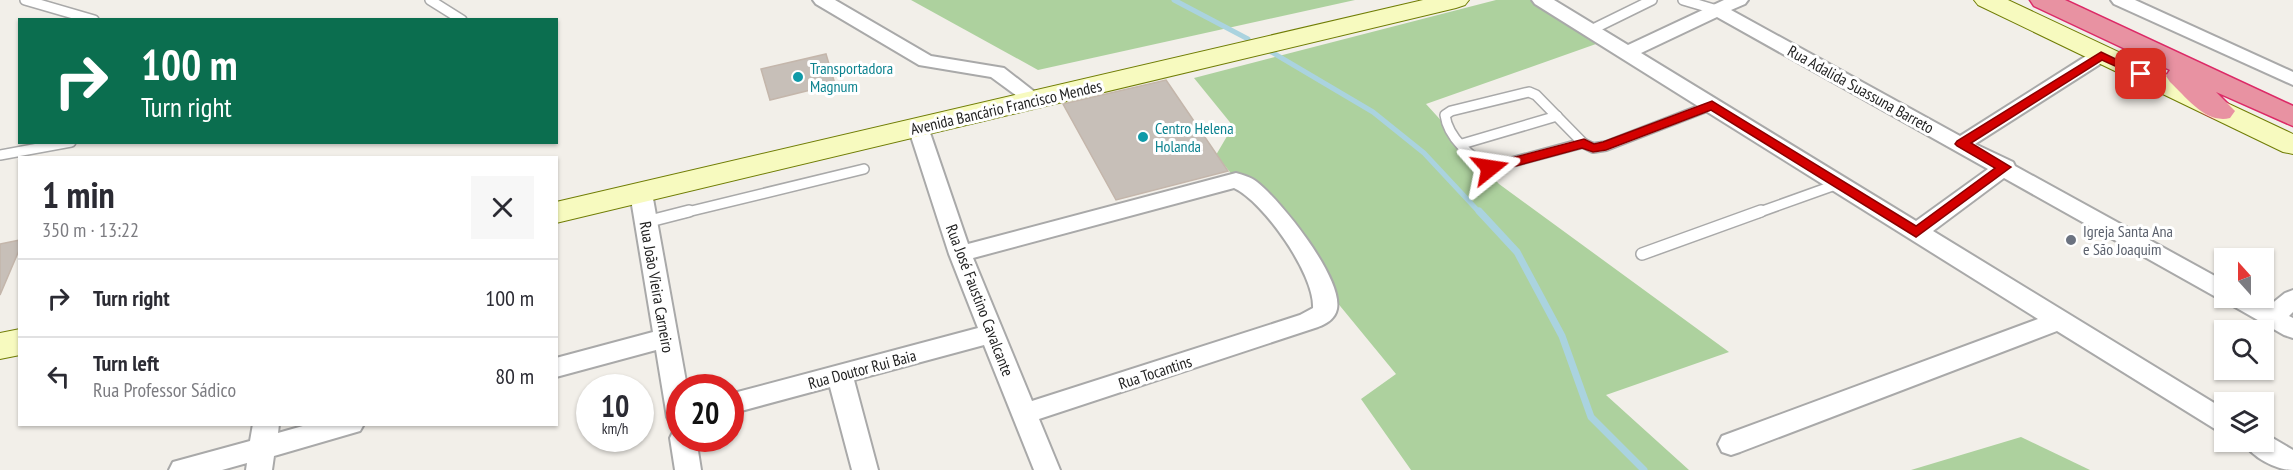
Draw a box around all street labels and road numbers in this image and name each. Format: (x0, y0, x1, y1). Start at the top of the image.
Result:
street label: Rua Adalida Suassuna Barreto (1784, 40, 1938, 138)
street label: Avenida Bancário Francisco Mendes (908, 75, 1104, 139)
street label: Rua João Vieira Carneiro (636, 220, 678, 354)
street label: Rua José Faustino Cavalcante (942, 221, 1018, 379)
street label: Rua Doutor Rui Baia (806, 345, 918, 393)
street label: Rua Tocantins (1116, 351, 1194, 393)

